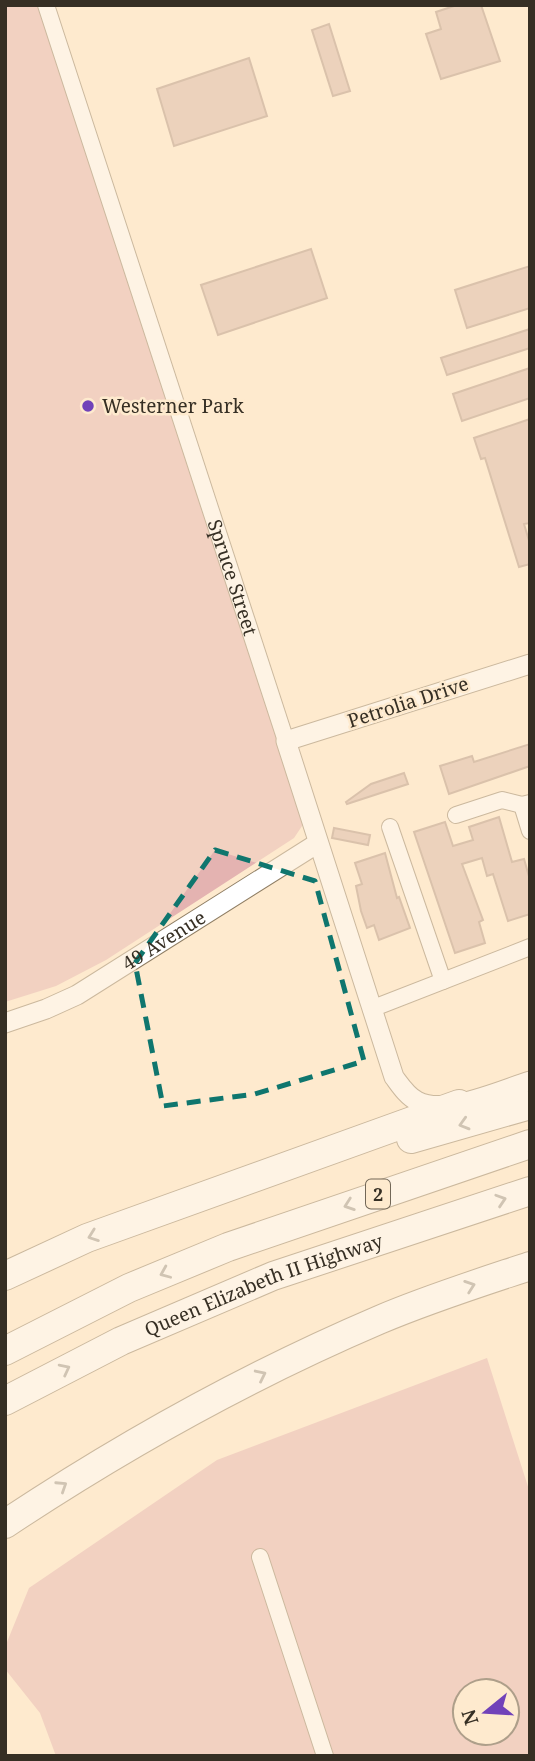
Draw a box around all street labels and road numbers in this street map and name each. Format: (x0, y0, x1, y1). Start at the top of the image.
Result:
street label: Spruce Street (202, 516, 264, 639)
street label: Petrolia Drive (344, 670, 472, 734)
street label: 49 Avenue (117, 904, 211, 976)
road number: 2 (366, 1180, 390, 1209)
street label: Queen Elizabeth II Highway (140, 1228, 386, 1342)

